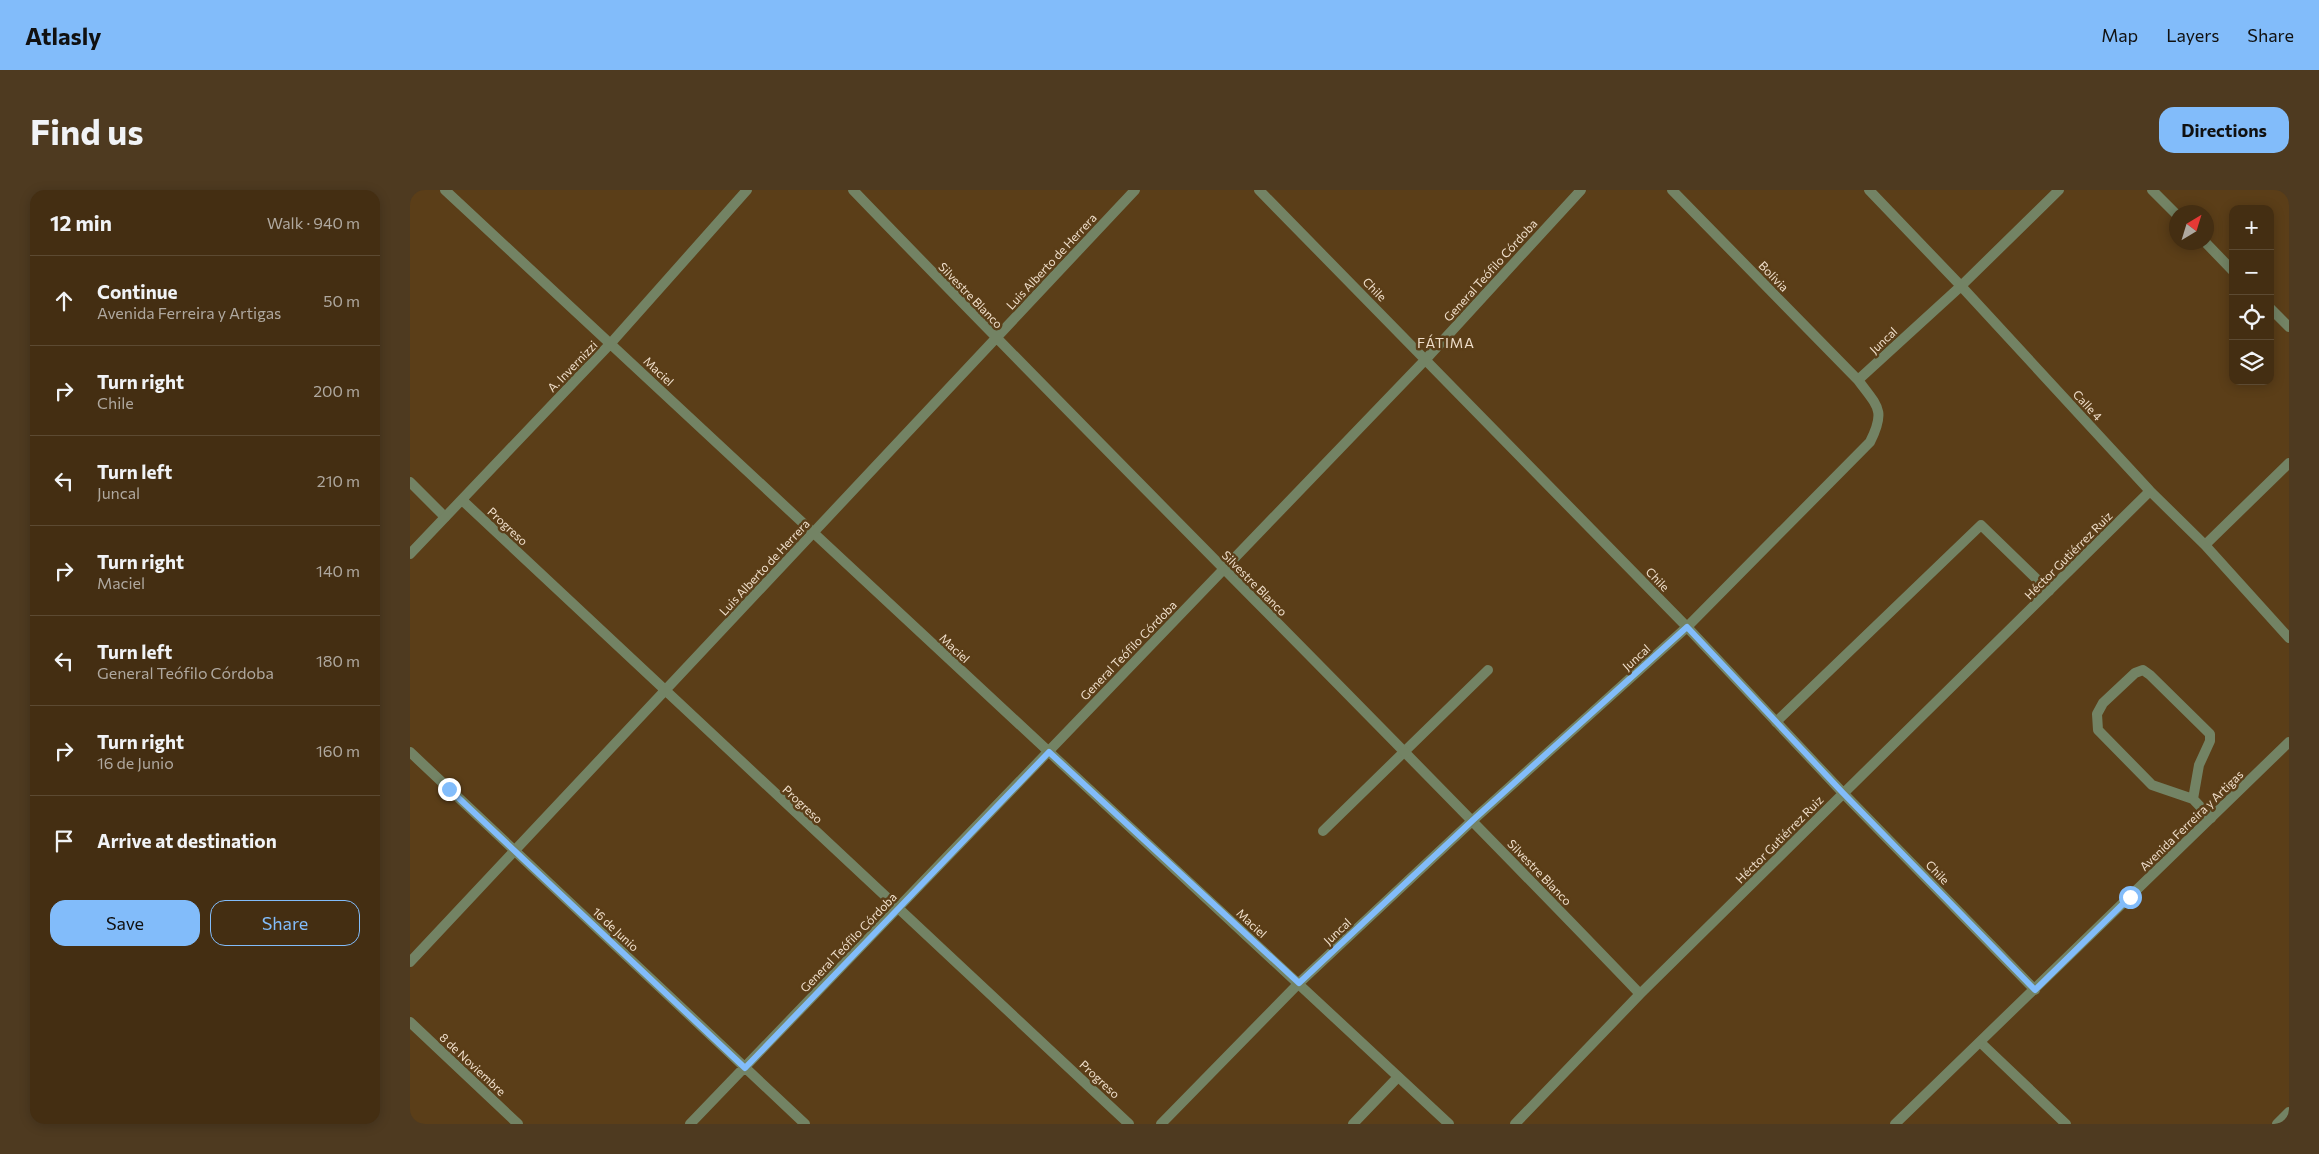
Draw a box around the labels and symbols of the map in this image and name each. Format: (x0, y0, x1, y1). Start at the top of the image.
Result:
north arrow (2169, 205, 2214, 250)
street label: Luis Alberto de Herrera (1003, 210, 1099, 312)
street label: General Teófilo Córdoba (1440, 216, 1540, 324)
street label: Bolivia (1756, 258, 1792, 294)
street label: Silvestre Blanco (936, 259, 1006, 331)
street label: Chile (1360, 274, 1390, 304)
street label: Juncal (1866, 324, 1900, 357)
district label: FÁTIMA (1417, 334, 1475, 351)
street label: A. Invernizzi (544, 338, 600, 394)
street label: Maciel (641, 354, 677, 388)
street label: Calle 4 (2070, 387, 2106, 423)
street label: Progreso (485, 504, 531, 548)
street label: Héctor Gutiérrez Ruiz (2021, 508, 2115, 602)
street label: Luis Alberto de Herrera (716, 516, 812, 618)
street label: Silvestre Blanco (1220, 548, 1290, 618)
street label: Chile (1643, 564, 1673, 594)
street label: General Teófilo Córdoba (1077, 597, 1179, 703)
street label: Maciel (937, 631, 973, 665)
street label: Juncal (1619, 641, 1653, 674)
street label: Avenida Ferreira y Artigas (2136, 767, 2246, 873)
route end (438, 778, 461, 801)
street label: Progreso (780, 782, 826, 826)
street label: Héctor Gutiérrez Ruiz (1732, 792, 1826, 886)
street label: Silvestre Blanco (1505, 836, 1575, 908)
street label: Chile (1923, 857, 1953, 887)
route start (2119, 886, 2142, 909)
street label: General Teófilo Córdoba (797, 889, 899, 995)
street label: 16 de Junio (589, 904, 642, 954)
street label: Maciel (1234, 906, 1270, 940)
street label: Juncal (1320, 915, 1354, 948)
street label: 8 de Noviembre (437, 1030, 509, 1098)
street label: Progreso (1077, 1057, 1123, 1101)

